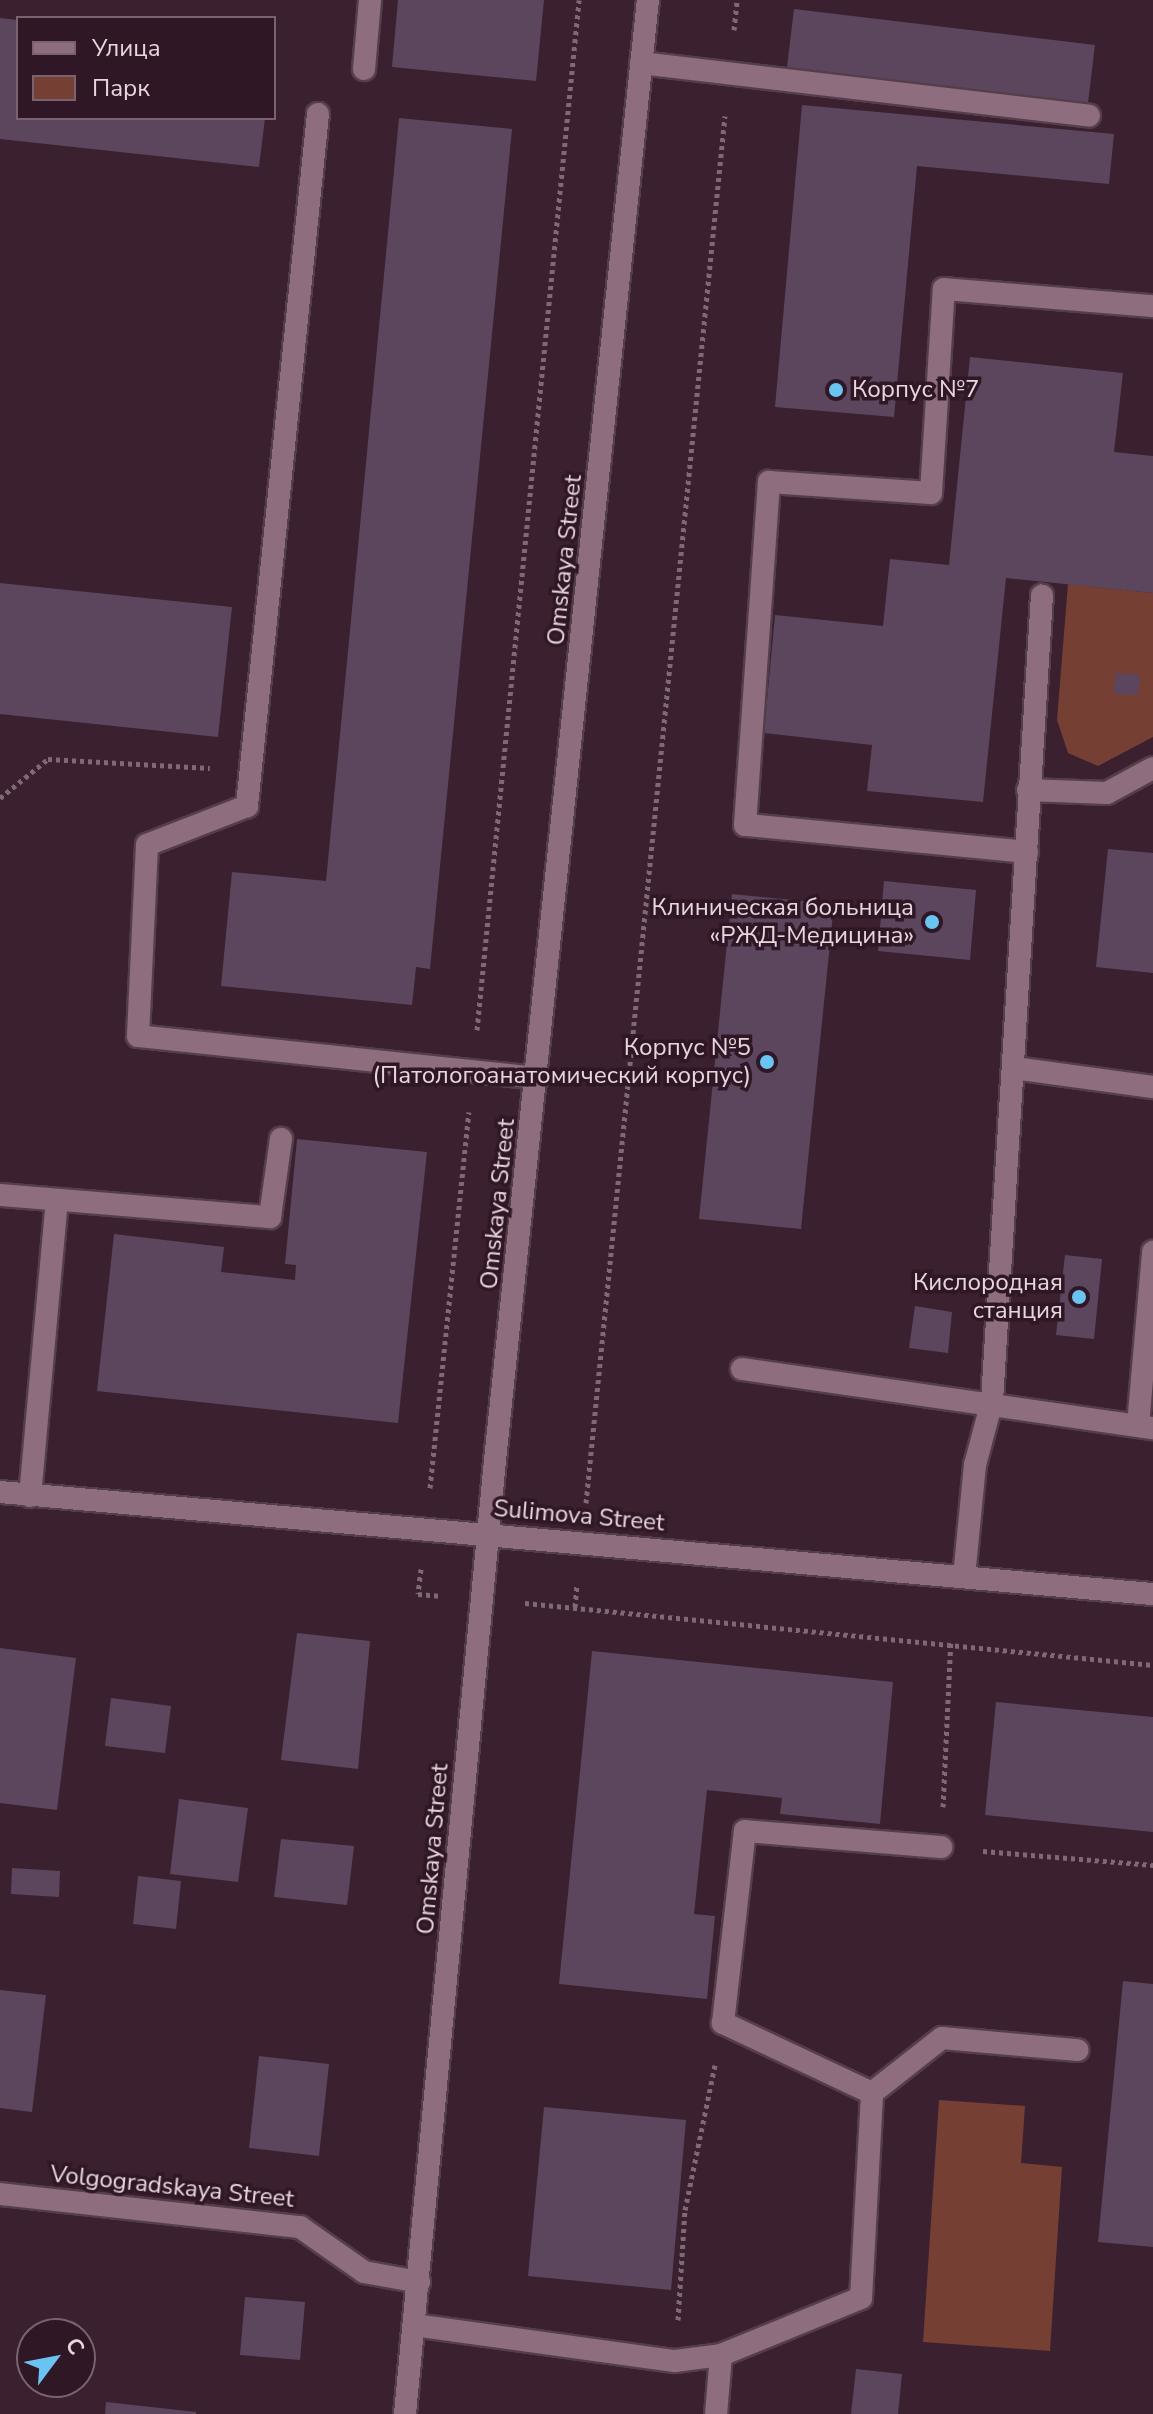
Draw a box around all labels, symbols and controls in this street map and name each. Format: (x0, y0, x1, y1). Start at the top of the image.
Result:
legend (16, 16, 276, 120)
text: Улица (92, 32, 161, 64)
text: Парк (92, 72, 150, 104)
place label: Корпус №7 (852, 376, 979, 404)
marker: Корпус №7 (827, 381, 845, 399)
street label: Omskaya Street (542, 473, 588, 647)
place label: Клиническая больница «РЖД-Медицина» (651, 894, 914, 950)
marker: Клиническая больница «РЖД-Медицина» (921, 911, 943, 933)
place label: Корпус №5 (Патологоанатомический корпус) (372, 1034, 751, 1090)
marker: Корпус №5 (Патологоанатомический корпус) (758, 1053, 776, 1071)
street label: Omskaya Street (475, 1117, 521, 1291)
place label: Кислородная станция (913, 1269, 1063, 1325)
marker: Кислородная станция (1070, 1288, 1088, 1306)
street label: Sulimova Street (493, 1494, 665, 1538)
street label: Omskaya Street (411, 1762, 455, 1936)
street label: Volgogradskaya Street (49, 2160, 295, 2214)
north arrow (16, 2318, 96, 2398)
text: С (58, 2332, 91, 2361)

